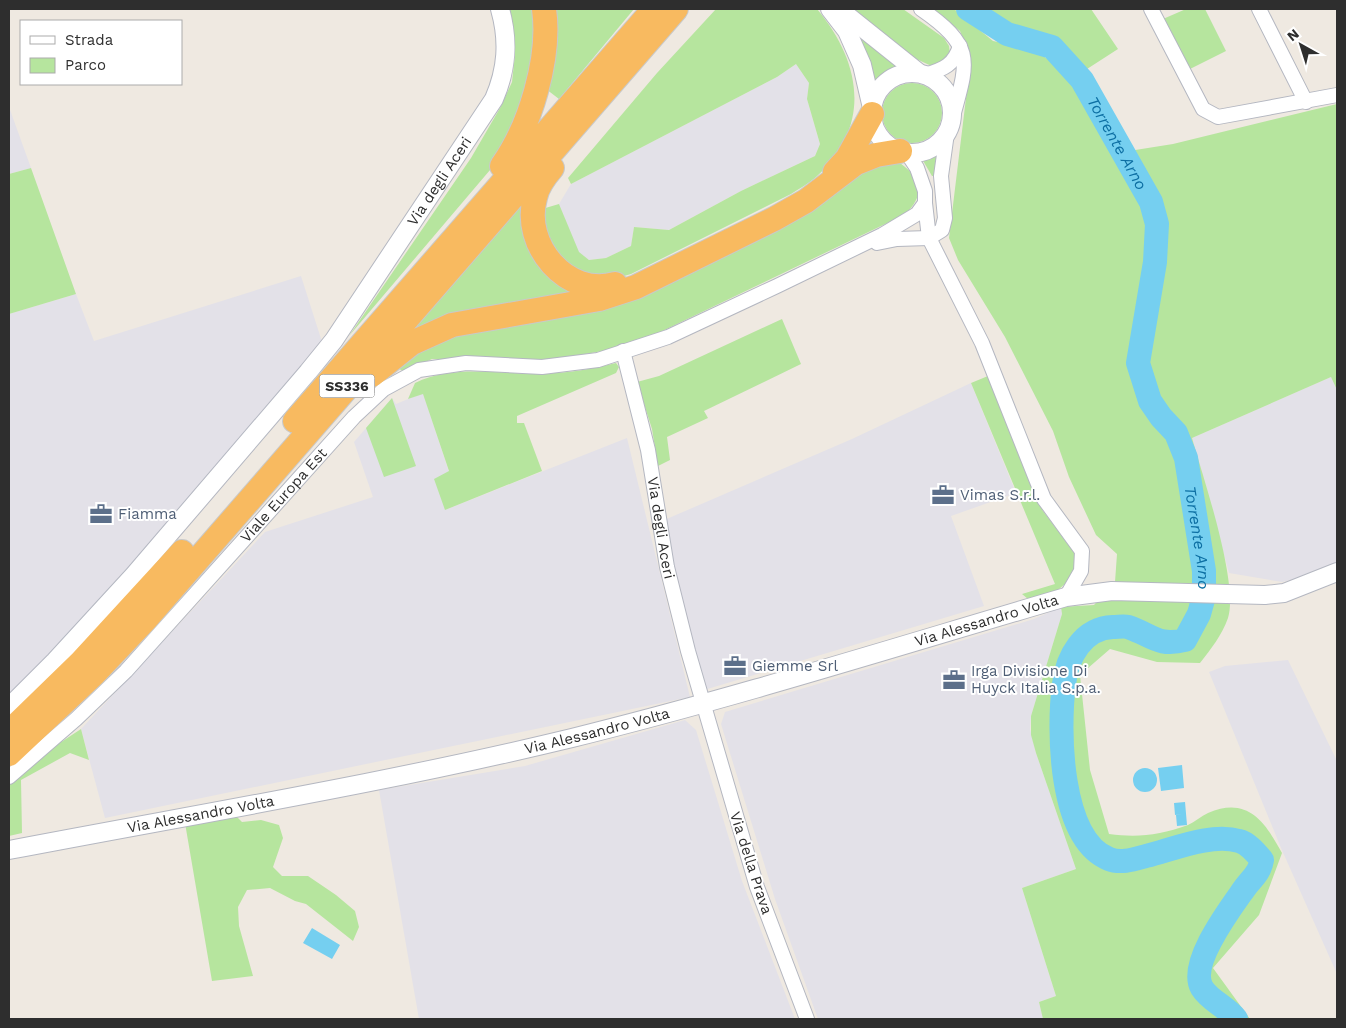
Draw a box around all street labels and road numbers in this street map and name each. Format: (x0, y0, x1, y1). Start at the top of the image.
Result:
street label: Via degli Aceri (403, 133, 475, 229)
road number: SS336 (320, 374, 374, 398)
street label: Viale Europa Est (237, 444, 331, 546)
street label: Via degli Aceri (643, 476, 679, 581)
street label: Via Alessandro Volta (913, 591, 1061, 650)
street label: Via Alessandro Volta (523, 704, 672, 758)
street label: Via Alessandro Volta (126, 792, 276, 837)
street label: Via della Prava (726, 809, 776, 917)

